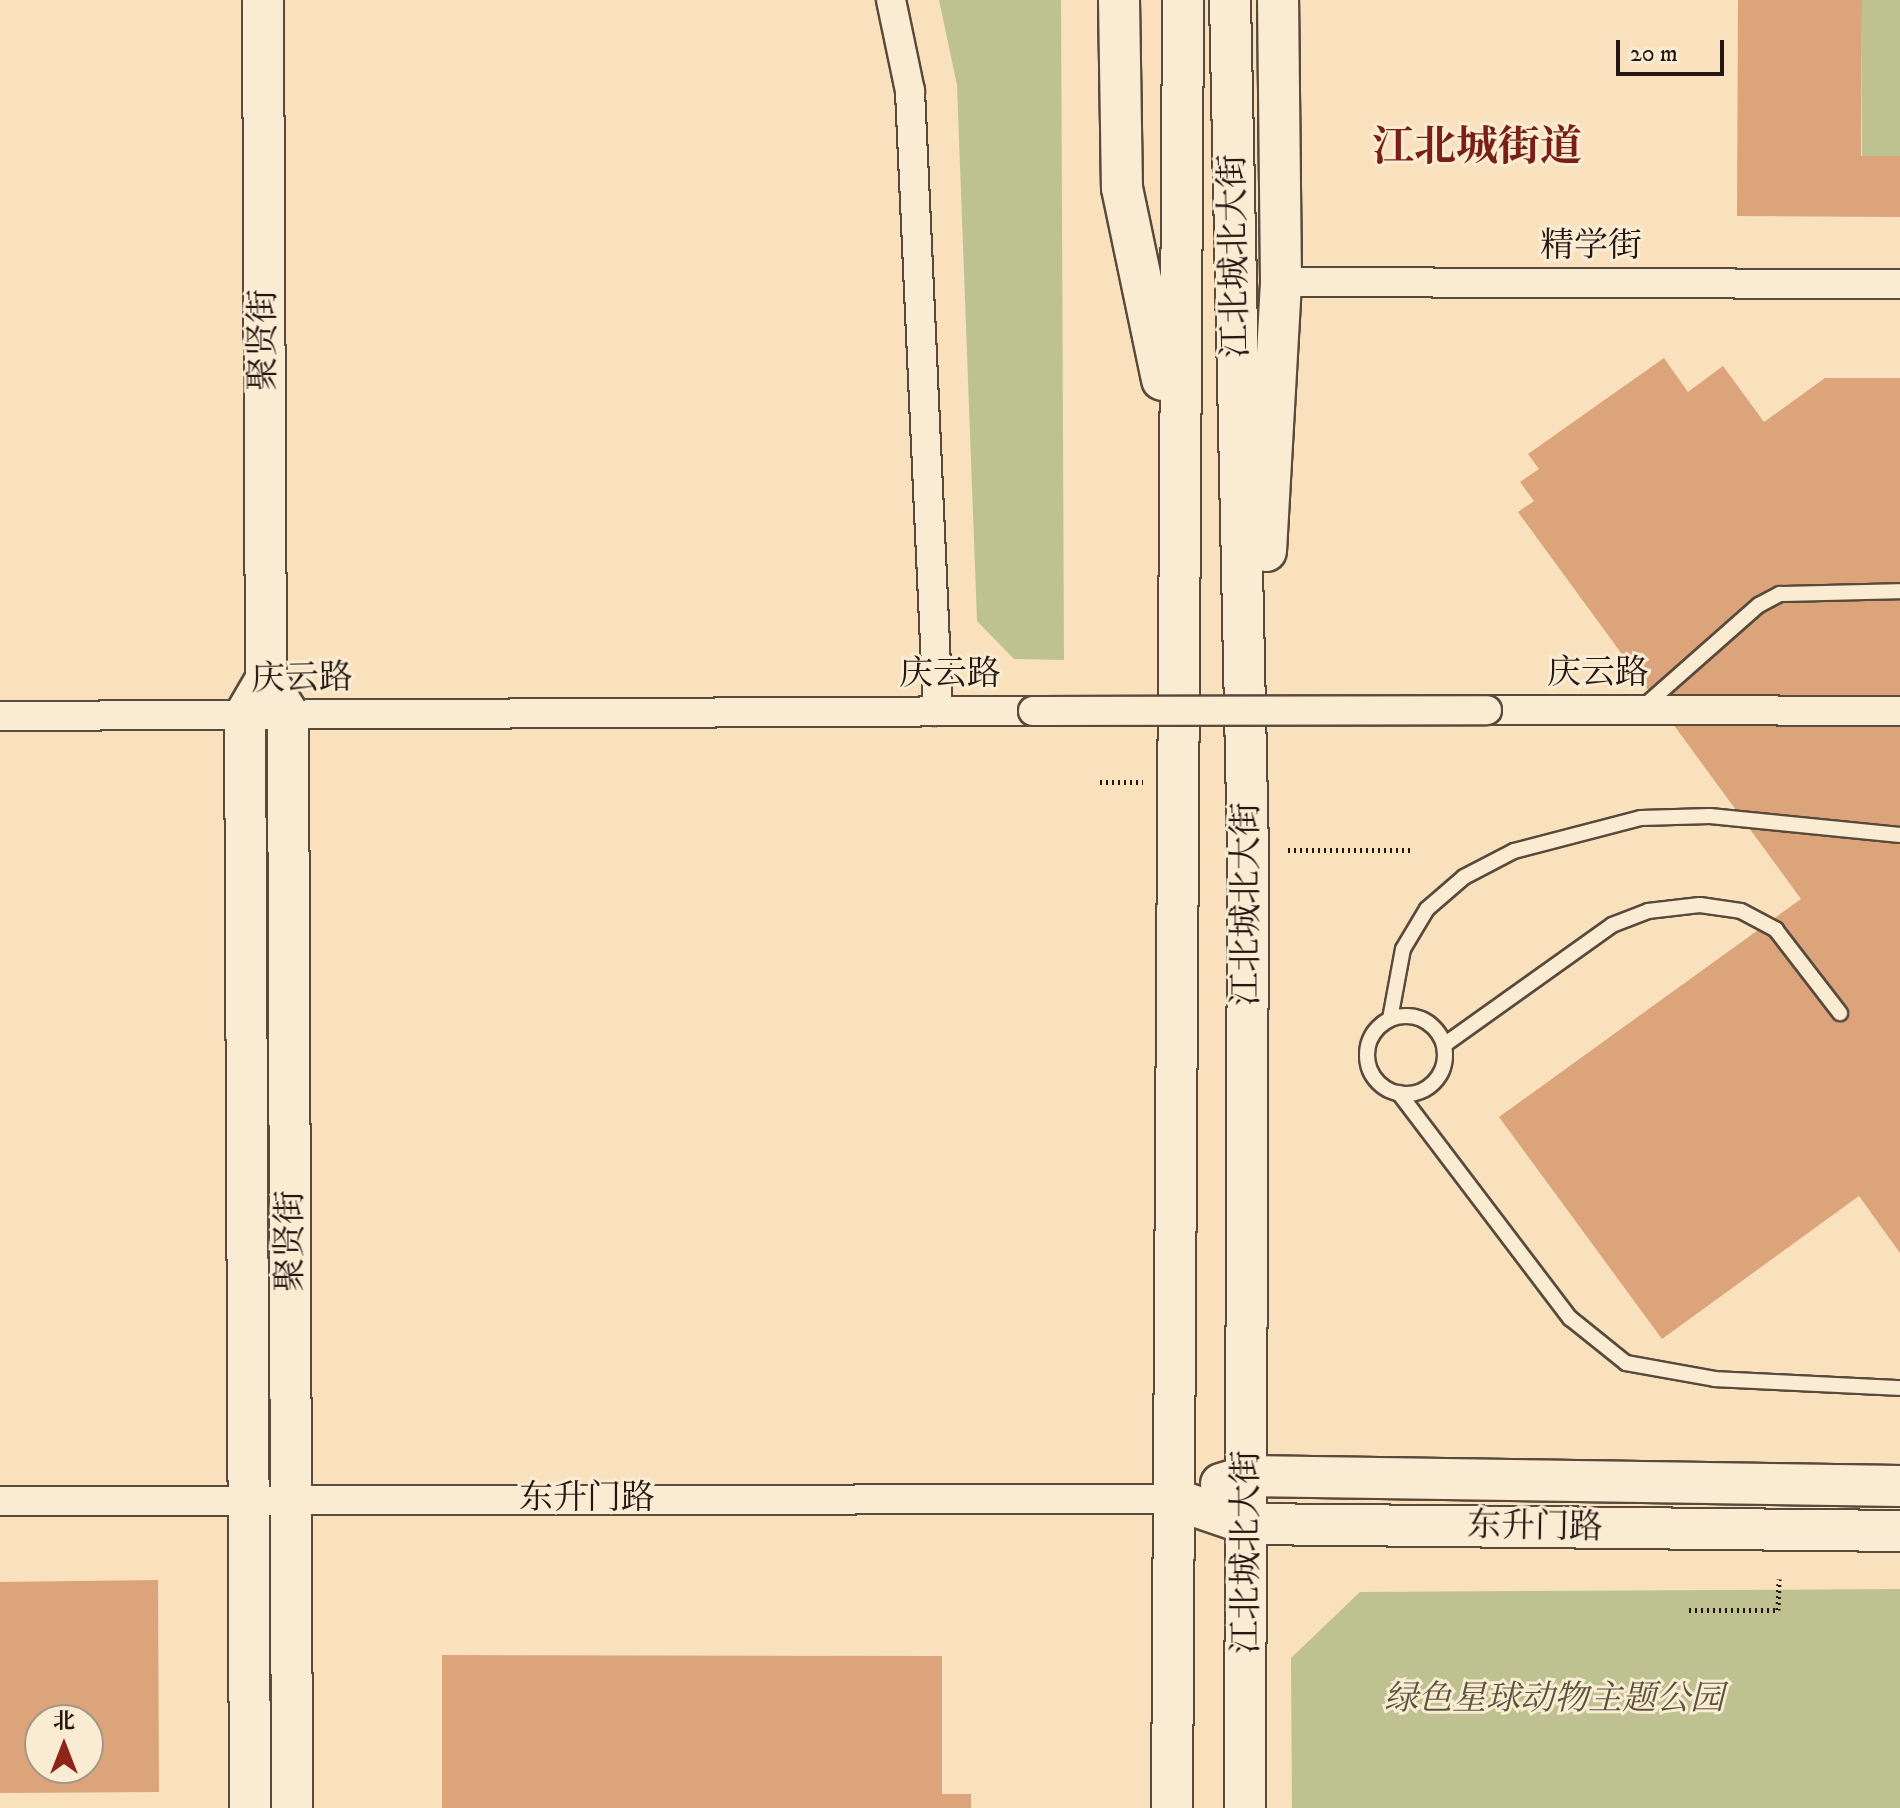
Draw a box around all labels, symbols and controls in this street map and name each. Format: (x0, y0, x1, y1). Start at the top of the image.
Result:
scale bar (1620, 24, 1728, 74)
text: 20 m (1630, 39, 1678, 69)
district label: 江北城街道 (1372, 123, 1582, 173)
street label: 江北城北大街 (1213, 154, 1257, 358)
street label: 精学街 (1540, 227, 1642, 267)
street label: 聚贤街 (244, 289, 284, 391)
street label: 庆云路 (1547, 654, 1649, 694)
street label: 庆云路 (899, 655, 1001, 695)
street label: 庆云路 (251, 658, 353, 700)
street label: 江北城北大街 (1227, 802, 1267, 1006)
street label: 聚贤街 (271, 1190, 311, 1292)
street label: 江北城北大街 (1227, 1450, 1267, 1654)
street label: 东升门路 (519, 1479, 655, 1519)
street label: 东升门路 (1467, 1505, 1603, 1549)
park label: 绿色星球动物主题公园 (1384, 1680, 1724, 1720)
north arrow (24, 1704, 104, 1784)
text: 北 (53, 1708, 75, 1735)

